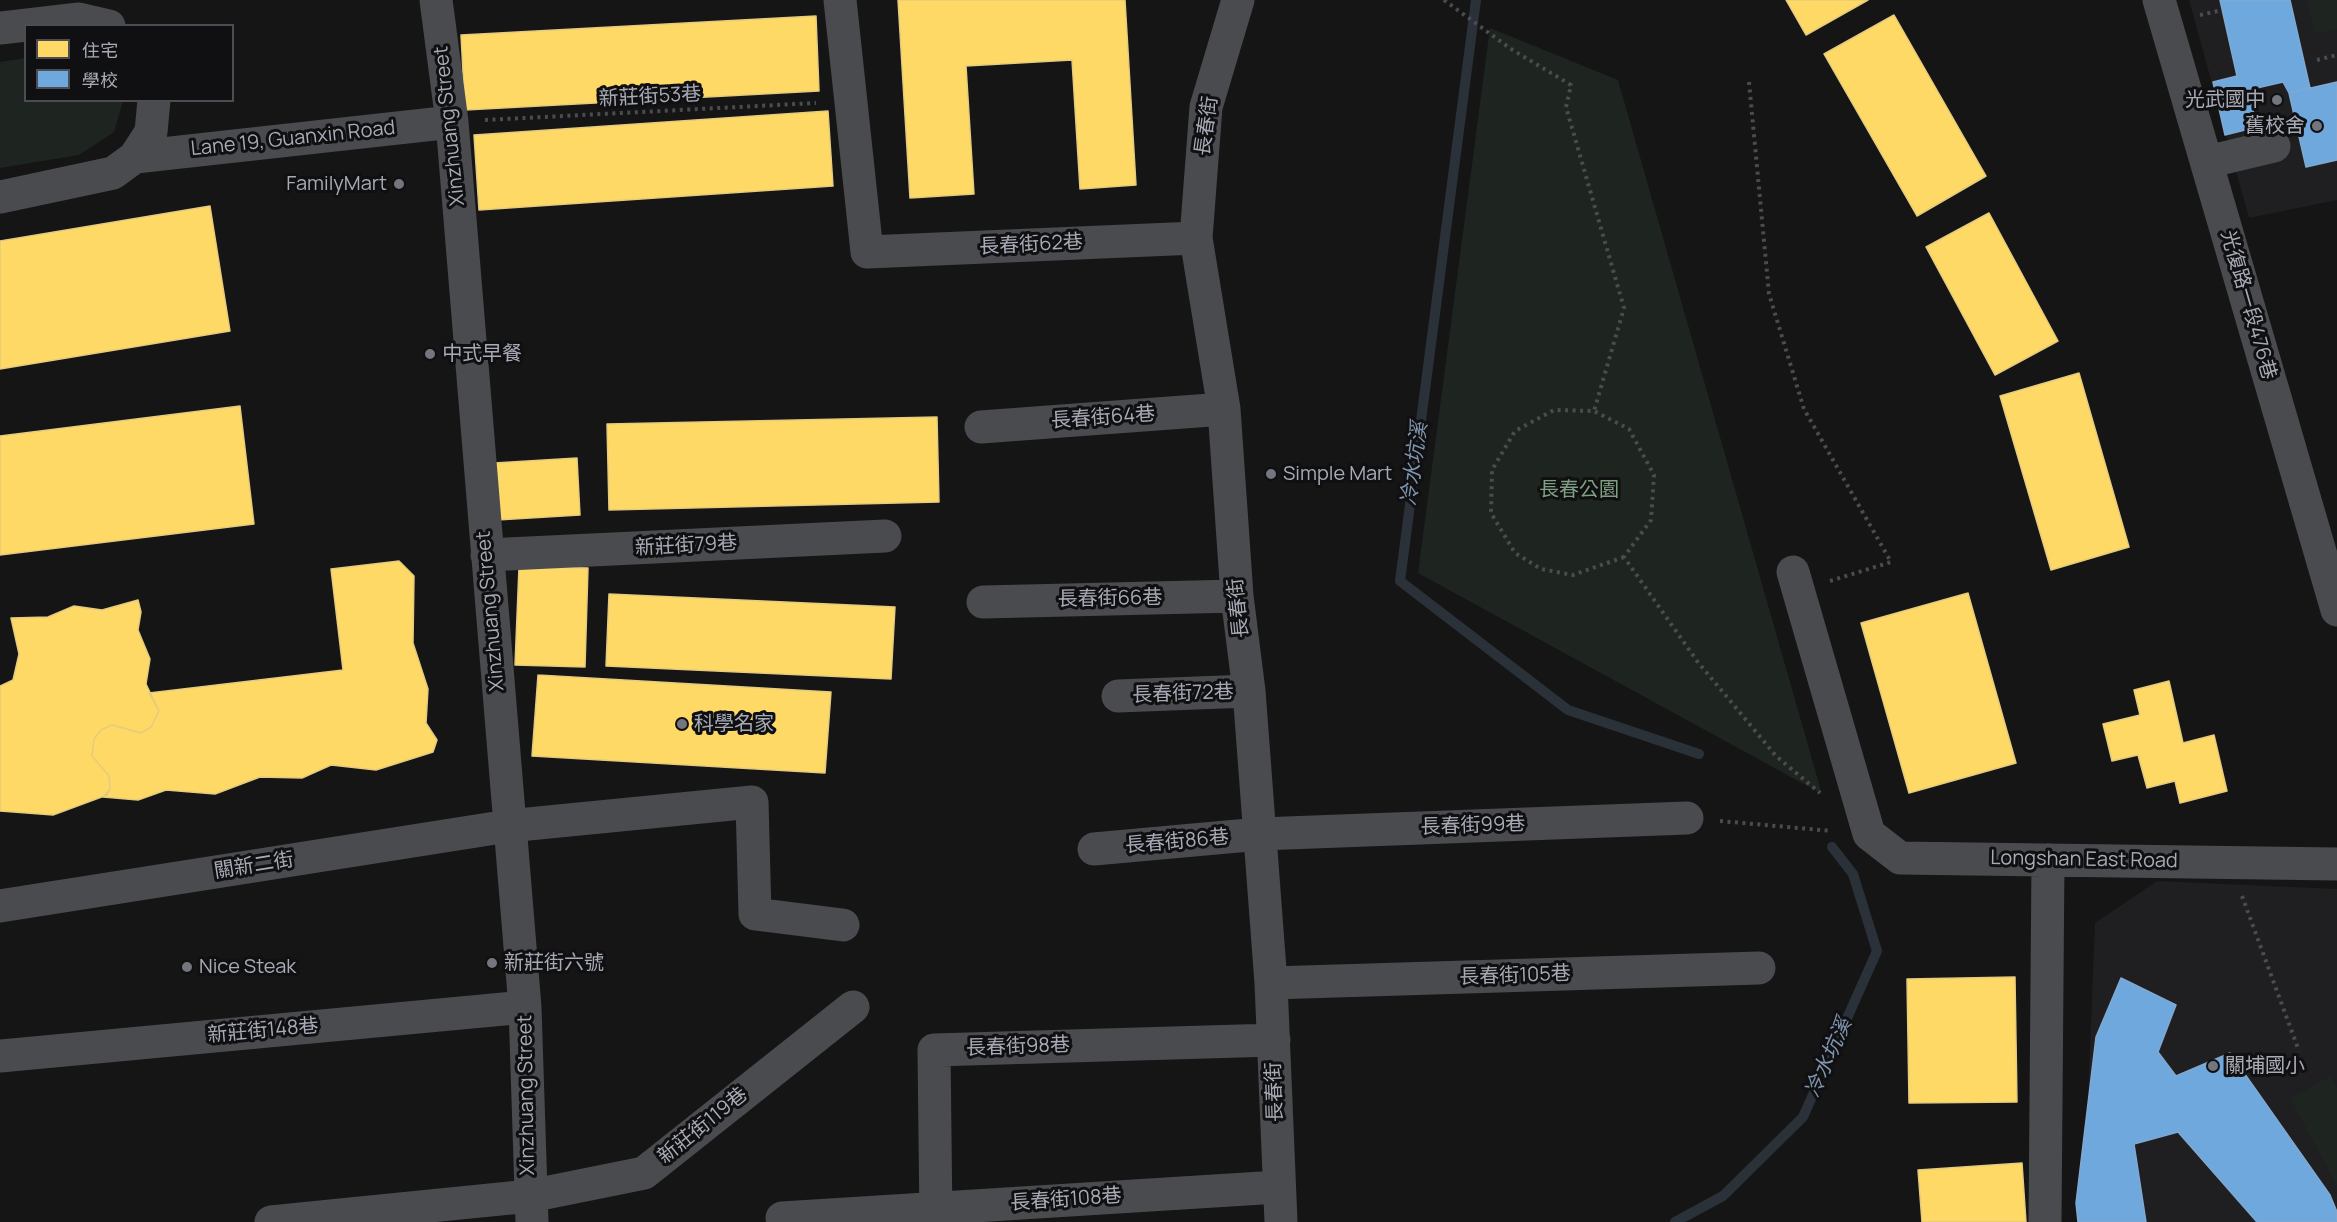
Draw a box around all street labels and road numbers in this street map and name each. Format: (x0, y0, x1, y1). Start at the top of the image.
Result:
street label: Xinzhuang Street (430, 45, 470, 207)
street label: 新莊街53巷 (598, 82, 702, 112)
street label: 長春街 (1191, 95, 1223, 157)
street label: Lane 19, Guanxin Road (190, 116, 396, 162)
street label: 光復路一段476巷 (2215, 228, 2281, 382)
street label: 長春街62巷 (979, 230, 1083, 260)
street label: 長春街64巷 (1050, 402, 1156, 434)
street label: Xinzhuang Street (472, 530, 510, 692)
street label: 新莊街79巷 (634, 531, 738, 561)
street label: 長春街 (1224, 577, 1254, 639)
street label: 長春街66巷 (1057, 586, 1163, 612)
street label: 長春街72巷 (1132, 680, 1234, 708)
street label: 長春街99巷 (1420, 812, 1526, 840)
street label: 長春街86巷 (1124, 826, 1230, 858)
street label: Longshan East Road (1990, 846, 2178, 874)
street label: 關新二街 (213, 848, 295, 884)
street label: 長春街105巷 (1459, 962, 1571, 990)
street label: 新莊街148巷 (207, 1014, 319, 1048)
street label: Xinzhuang Street (514, 1015, 540, 1175)
street label: 長春街98巷 (966, 1033, 1070, 1061)
street label: 長春街 (1262, 1062, 1288, 1122)
street label: 新莊街119巷 (653, 1083, 753, 1169)
street label: 長春街108巷 (1009, 1184, 1123, 1216)

